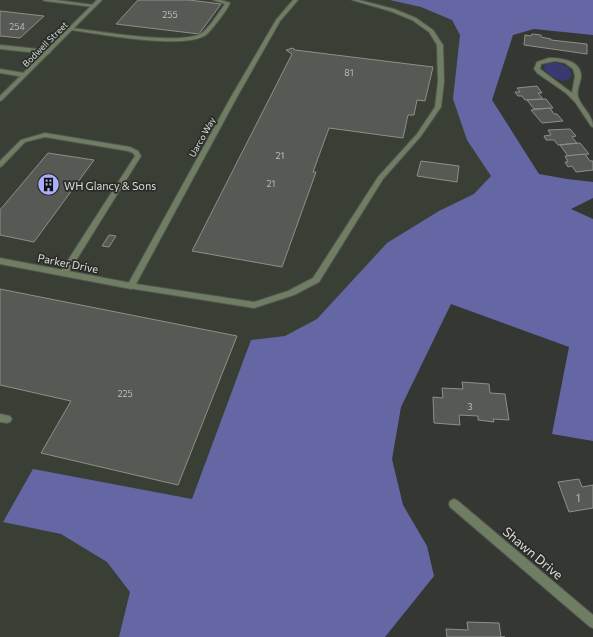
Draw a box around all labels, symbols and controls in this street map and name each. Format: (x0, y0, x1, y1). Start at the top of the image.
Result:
house number: 255 (162, 9, 178, 20)
street label: Bodwell Street (20, 19, 70, 69)
house number: 254 (9, 21, 25, 32)
house number: 81 (344, 67, 354, 78)
street label: Uarco Way (186, 115, 218, 159)
house number: 21 (276, 150, 284, 161)
building icon: WH Glancy & Sons (35, 172, 61, 198)
house number: 21 (267, 178, 275, 189)
place label: WH Glancy & Sons (64, 179, 156, 192)
street label: Parker Drive (37, 251, 100, 275)
house number: 225 (117, 388, 133, 399)
house number: 3 (467, 401, 473, 412)
house number: 1 (576, 491, 580, 504)
street label: Shawn Drive (500, 523, 566, 583)

